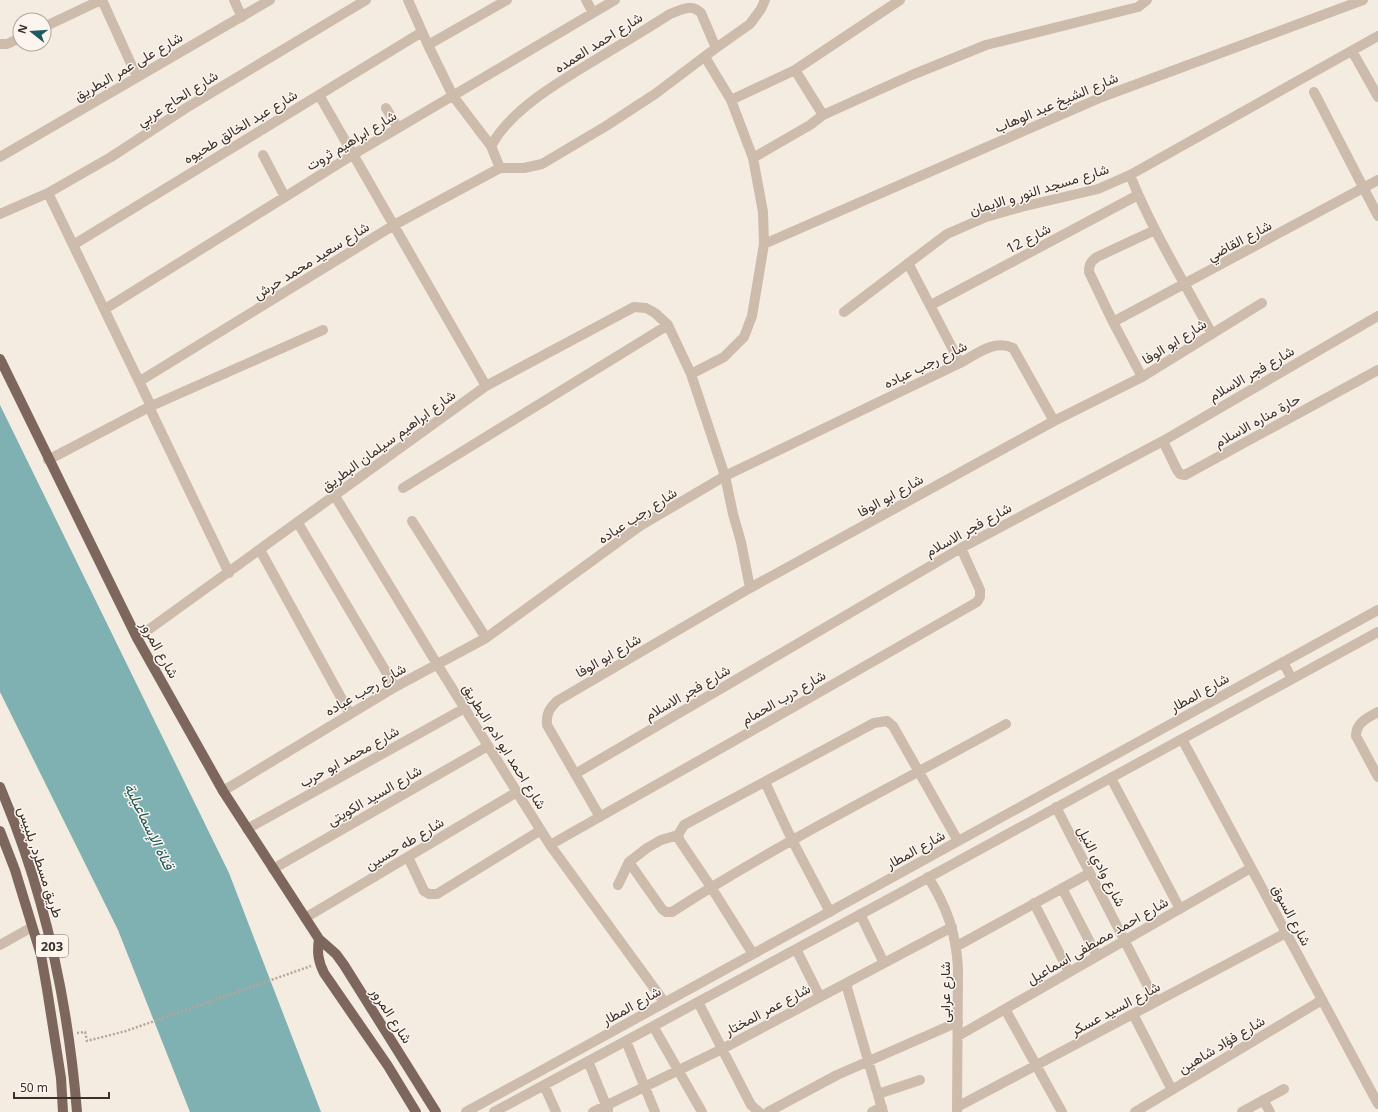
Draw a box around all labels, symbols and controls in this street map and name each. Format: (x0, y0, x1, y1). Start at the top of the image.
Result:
street label: شارع احمد العمده (550, 7, 647, 78)
north arrow (12, 12, 52, 52)
text: N (13, 22, 30, 35)
street label: شارع على عمر البطريق (70, 27, 187, 107)
street label: شارع الحاج عربي (133, 66, 223, 133)
street label: شارع الشيخ عبد الوهاب (991, 67, 1121, 138)
street label: شارع عبد الخالق طحيوه (179, 84, 302, 169)
street label: شارع ابراهيم ثروت (302, 106, 401, 176)
street label: شارع مسجد النور و الايمان (967, 159, 1112, 221)
street label: شارع القاضي (1203, 215, 1276, 268)
street label: شارع سعيد محمد حرش (249, 217, 374, 305)
street label: شارع 12 (1002, 218, 1055, 259)
street label: شارع ابو الوفا (1138, 314, 1211, 370)
street label: شارع رجب عباده (880, 336, 971, 394)
street label: شارع فجر الاسلام (1205, 341, 1298, 407)
street label: شارع ابراهيم سيلمان البطريق (317, 385, 460, 497)
street label: حارة مناره الاسلام (1211, 389, 1303, 451)
street label: شارع ابو الوفا (854, 469, 927, 523)
street label: شارع رجب عباده (594, 482, 681, 549)
street label: شارع فجر الاسلام (922, 497, 1015, 562)
street label: شارع المرور (134, 616, 184, 682)
street label: شارع ابو الوفا (572, 629, 645, 683)
street label: شارع رجب عباده (321, 658, 410, 722)
street label: شارع فجر الاسلام (641, 660, 734, 726)
street label: شارع درب الحمام (737, 665, 830, 731)
street label: شارع المطار (1165, 668, 1233, 718)
street label: شارع احمد ابو ادم البطريق (457, 680, 551, 814)
street label: شارع محمد ابو حرب (296, 721, 403, 793)
street label: شارع السيد الكويتى (323, 760, 426, 832)
water label: قناة الإسماعيلية (119, 779, 180, 874)
street label: طريق مسطرد, بلبيس (14, 804, 68, 920)
street label: شارع طه حسين (361, 812, 448, 876)
street label: شارع وادي النيل (1071, 822, 1131, 911)
street label: شارع المطار (881, 825, 949, 875)
street label: شارع السوق (1266, 881, 1316, 950)
street label: شارع احمد مصطفى اسماعيل (1023, 892, 1172, 990)
road number: 203 (36, 935, 68, 957)
street label: شارع عرابى (935, 961, 956, 1023)
street label: شارع السيد عسكر (1066, 976, 1164, 1042)
street label: شارع عمر المختار (720, 978, 814, 1042)
street label: شارع المطار (597, 981, 665, 1031)
street label: شارع المرور (365, 982, 417, 1048)
street label: شارع فؤاد شاهين (1174, 1011, 1269, 1079)
scale bar (14, 1074, 109, 1100)
text: 50 m (20, 1079, 48, 1096)

